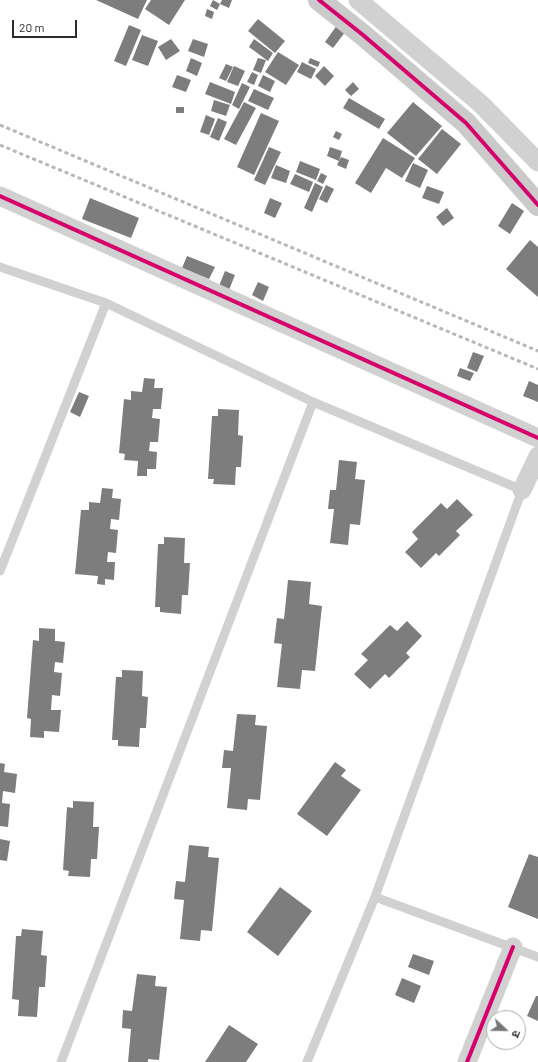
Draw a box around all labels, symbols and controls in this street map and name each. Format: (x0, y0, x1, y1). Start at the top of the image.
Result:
scale bar (14, 12, 79, 38)
text: 20 m (19, 20, 45, 34)
north arrow (486, 1010, 526, 1050)
text: उ (509, 1029, 524, 1040)

